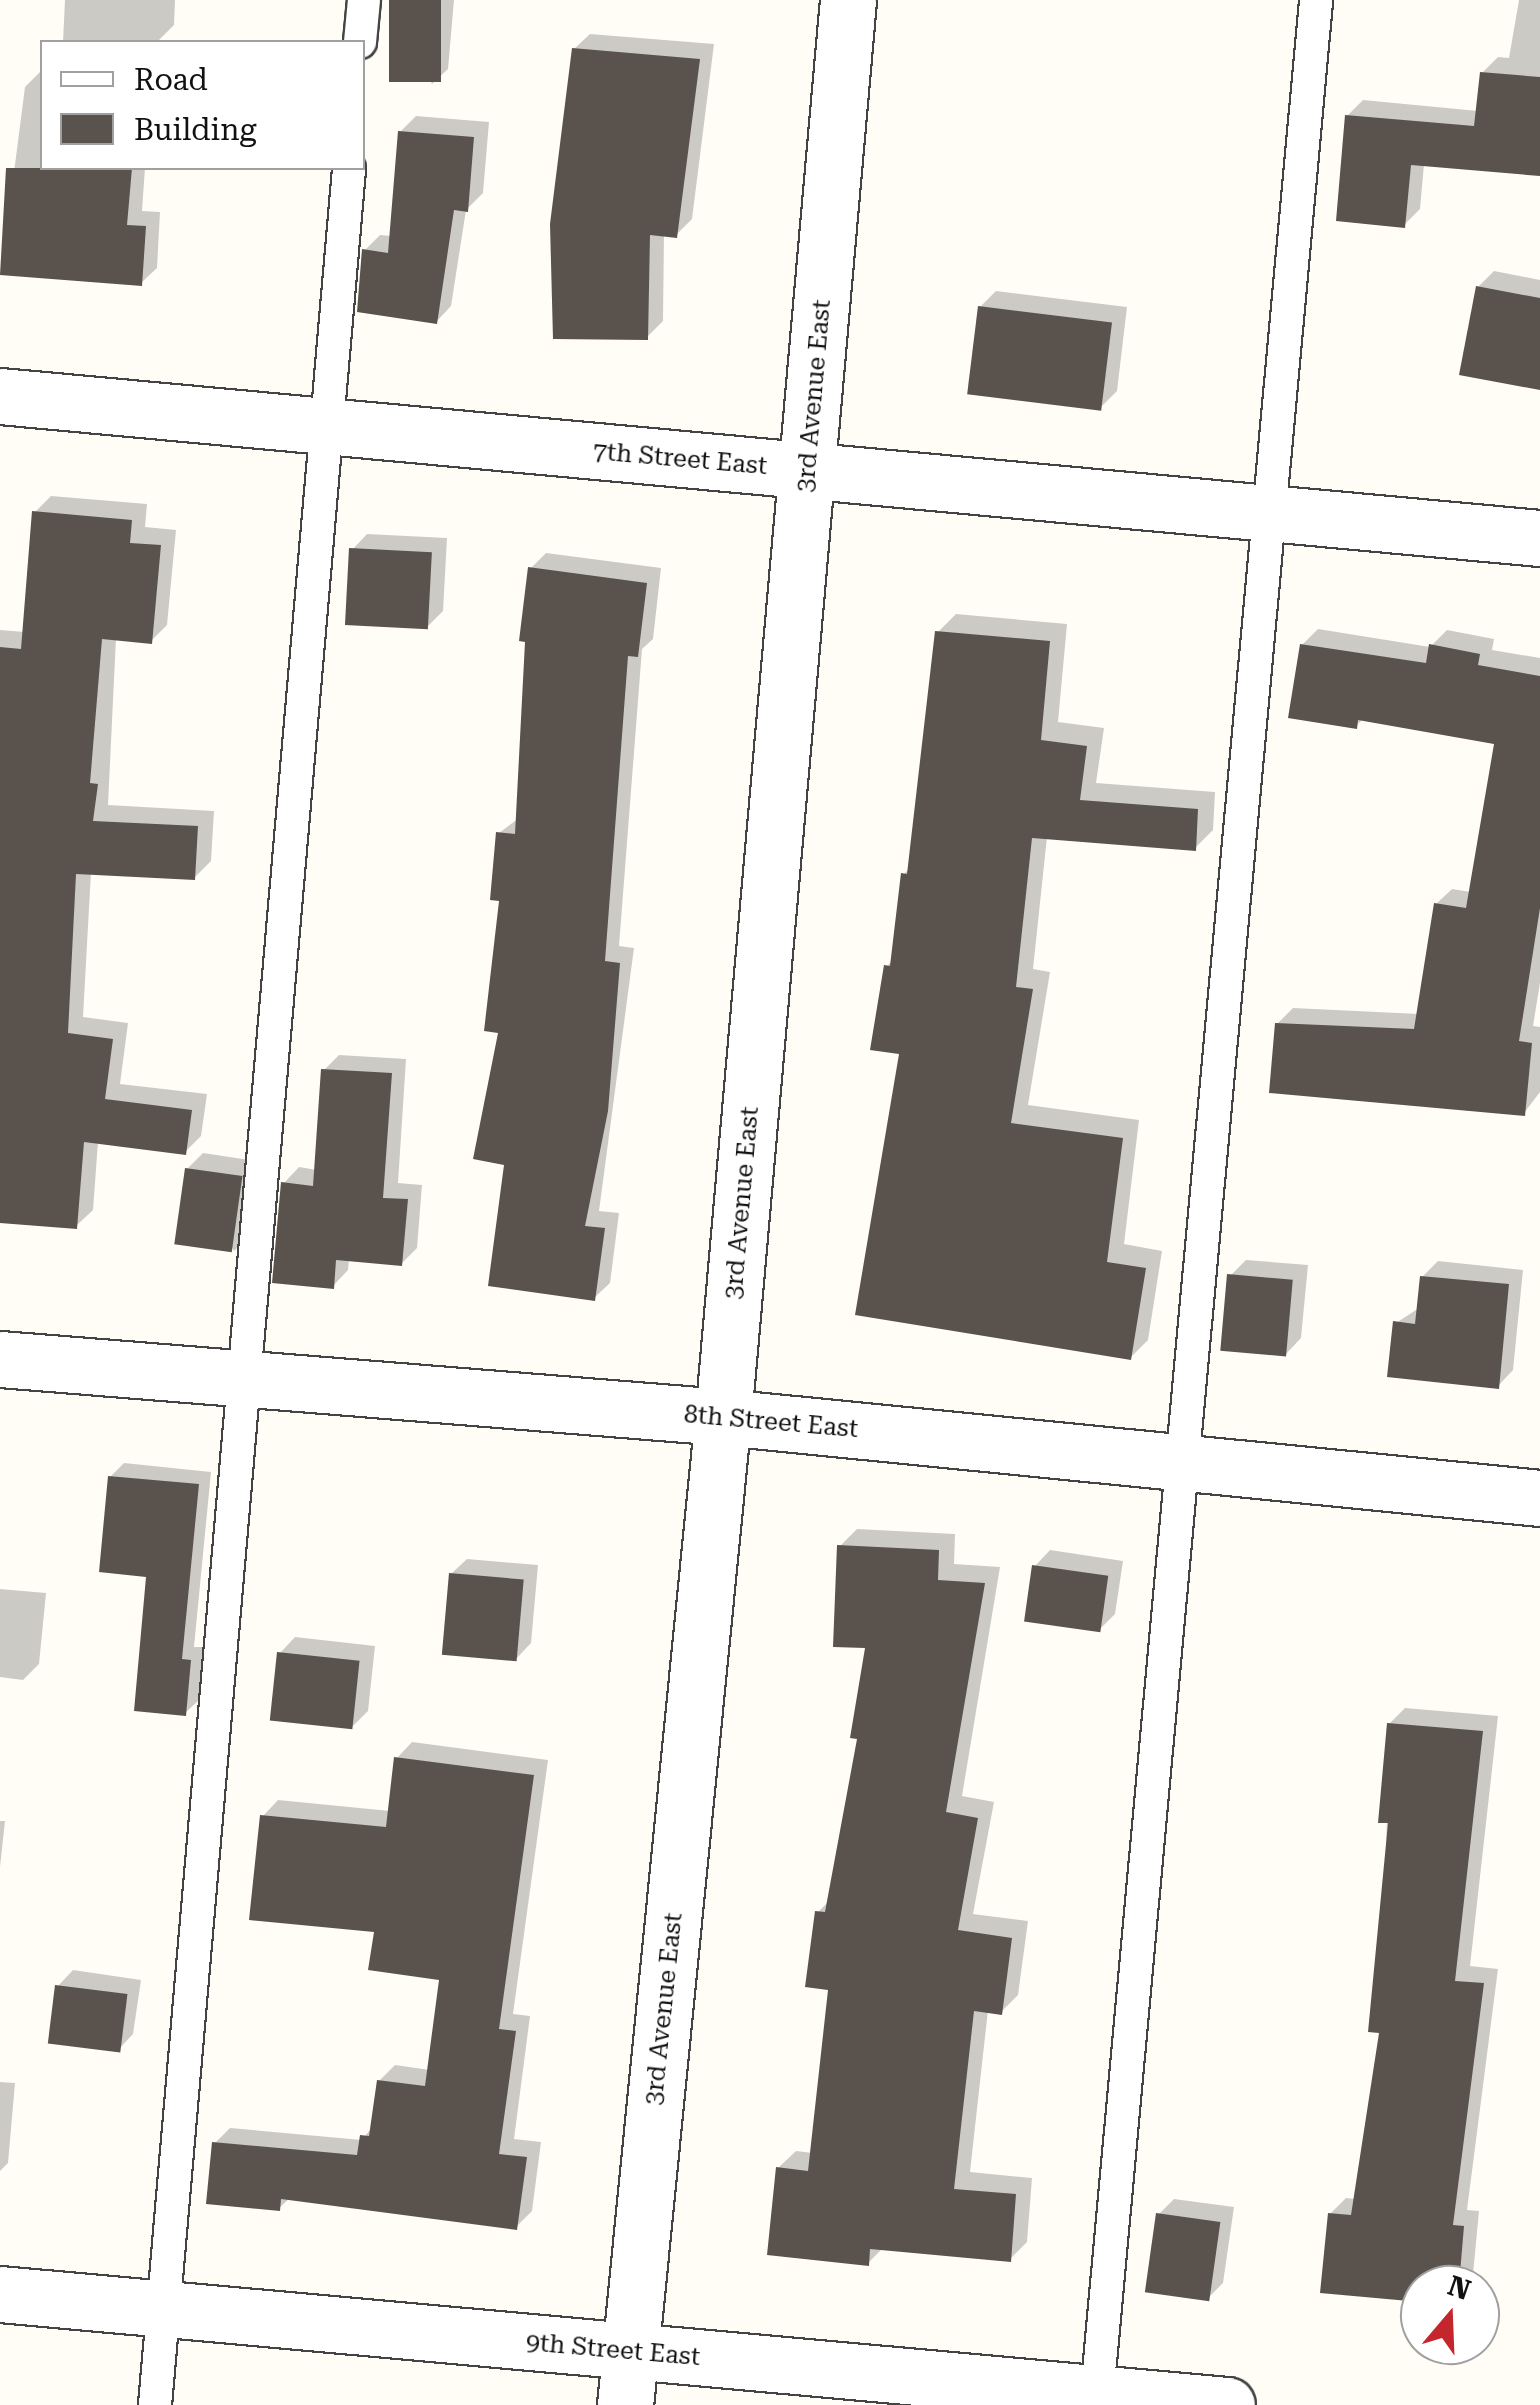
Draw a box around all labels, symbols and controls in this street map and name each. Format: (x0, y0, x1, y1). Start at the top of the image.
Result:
legend (40, 40, 365, 170)
text: Road (134, 62, 208, 97)
text: Building (134, 112, 257, 147)
street label: 3rd Avenue East (791, 298, 837, 494)
street label: 7th Street East (592, 436, 768, 482)
street label: 3rd Avenue East (719, 1105, 765, 1301)
street label: 8th Street East (683, 1399, 859, 1445)
street label: 3rd Avenue East (639, 1911, 689, 2107)
north arrow (1400, 2265, 1500, 2365)
text: N (1444, 2269, 1475, 2307)
street label: 9th Street East (525, 2327, 701, 2373)

